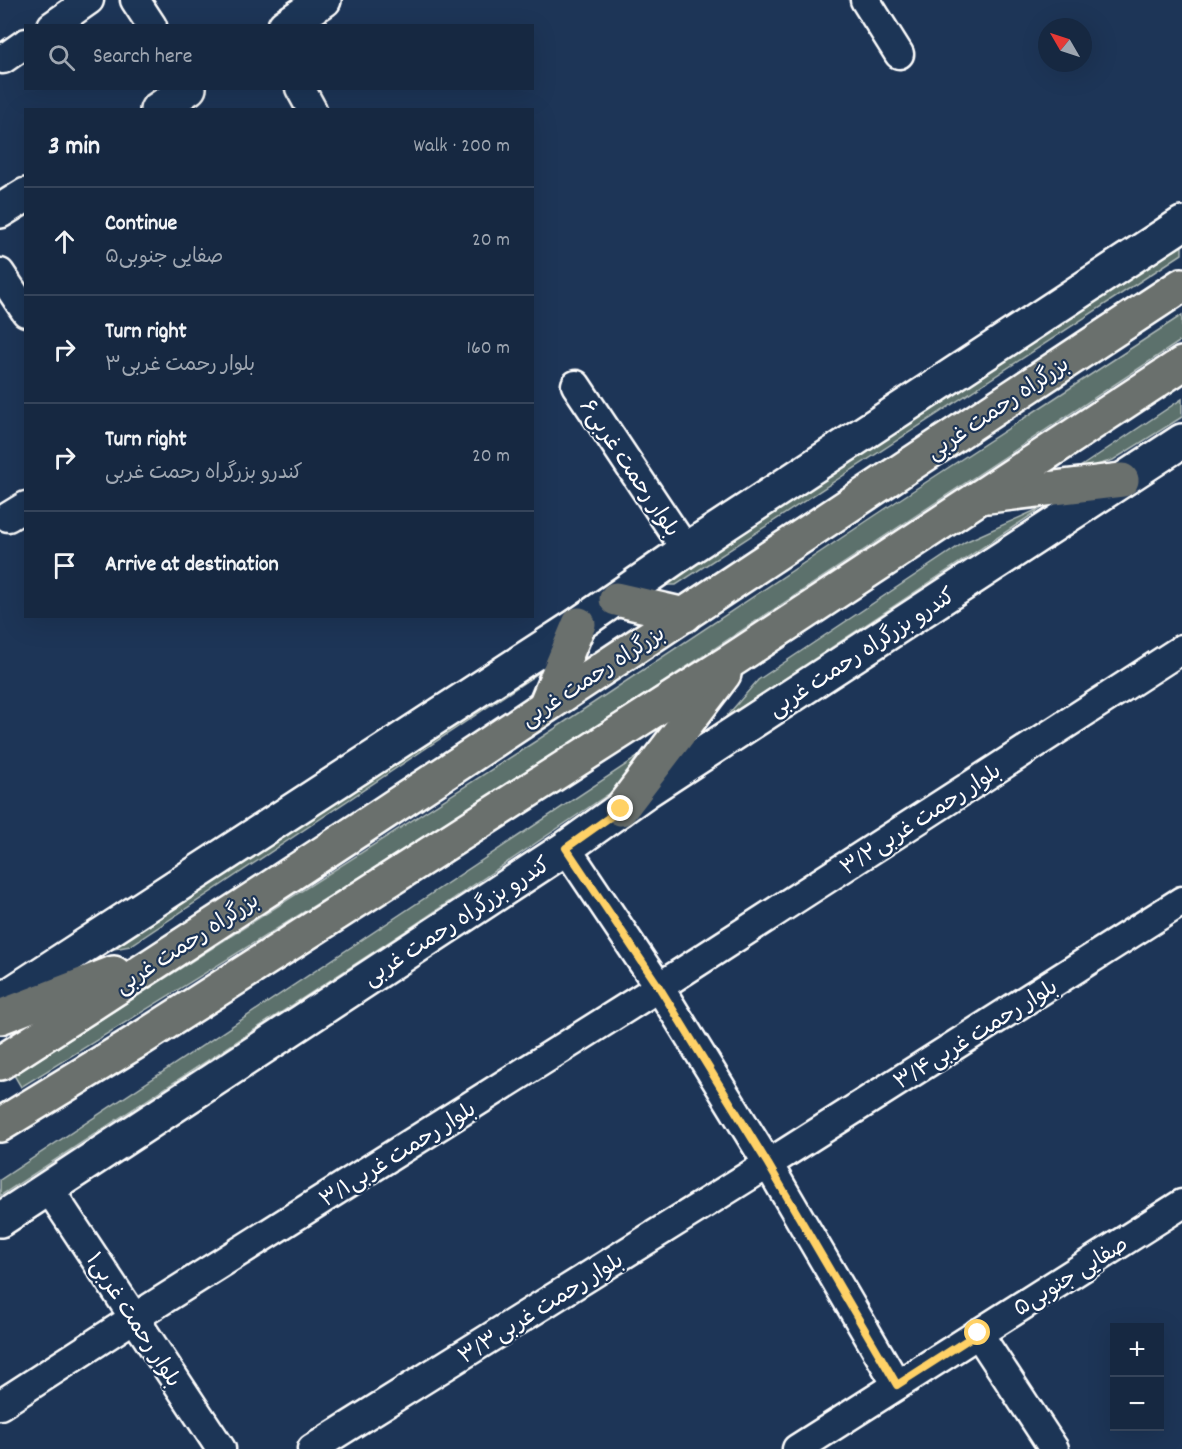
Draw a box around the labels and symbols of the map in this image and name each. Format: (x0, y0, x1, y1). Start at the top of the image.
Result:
north arrow (1038, 18, 1092, 72)
street label: بزرگراه رحمت غربی (921, 351, 1077, 469)
street label: بلوار رحمت غربی۶ (570, 394, 686, 544)
street label: کندرو بزرگراه رحمت غربی (763, 582, 962, 726)
street label: بزرگراه رحمت غربی (516, 620, 672, 736)
street label: بلوار رحمت غربی۳/۲ (835, 757, 1008, 885)
route end (607, 795, 633, 821)
street label: کندرو بزرگراه رحمت غربی (358, 851, 557, 995)
street label: بزرگراه رحمت غربی (110, 887, 266, 1003)
street label: بلوار رحمت غربی۳/۴ (889, 973, 1065, 1099)
street label: بلوار رحمت غربی۳/۱ (315, 1095, 483, 1217)
street label: صفایی جنوبی۵ (1008, 1230, 1135, 1326)
street label: بلوار رحمت غربی۱ (77, 1247, 187, 1394)
street label: بلوار رحمت غربی۳/۳ (453, 1247, 630, 1373)
route start (964, 1319, 990, 1345)

